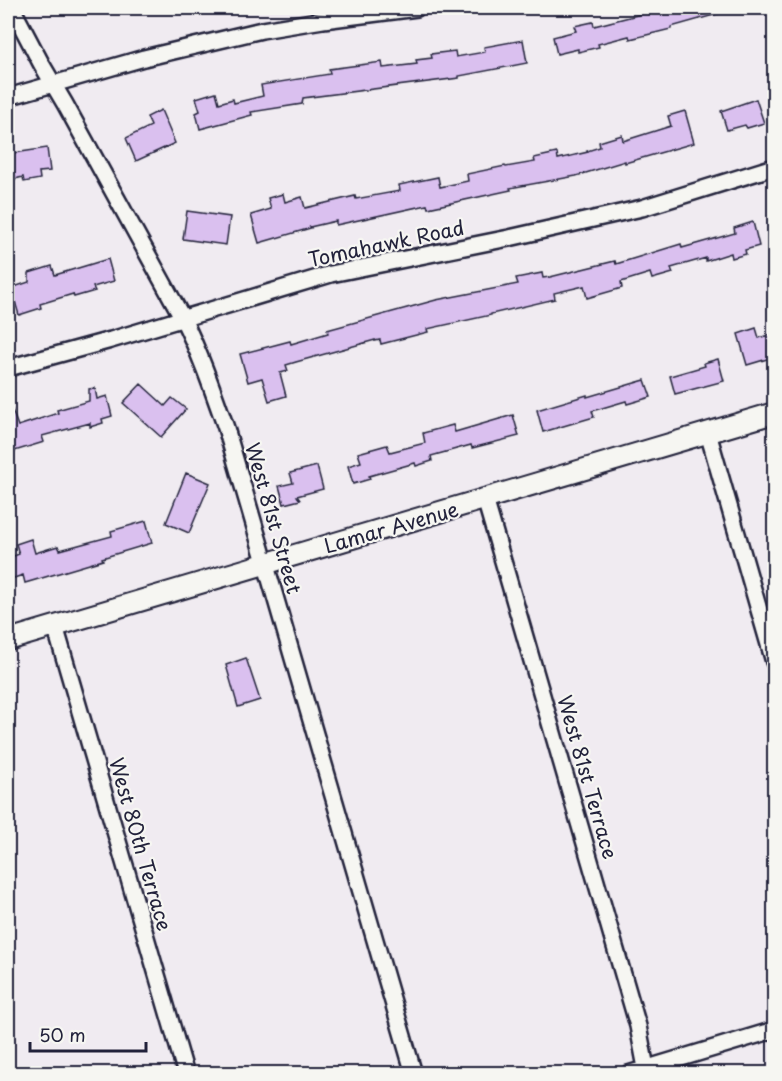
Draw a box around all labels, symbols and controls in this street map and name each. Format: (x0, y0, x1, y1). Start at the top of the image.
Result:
street label: Tomahawk Road (305, 212, 467, 274)
street label: West 81st Street (238, 439, 310, 597)
street label: Lamar Avenue (320, 493, 462, 561)
street label: West 81st Terrace (550, 692, 626, 862)
street label: West 80th Terrace (102, 754, 180, 934)
scale bar (30, 1015, 146, 1053)
text: 50 m (39, 1021, 86, 1048)

